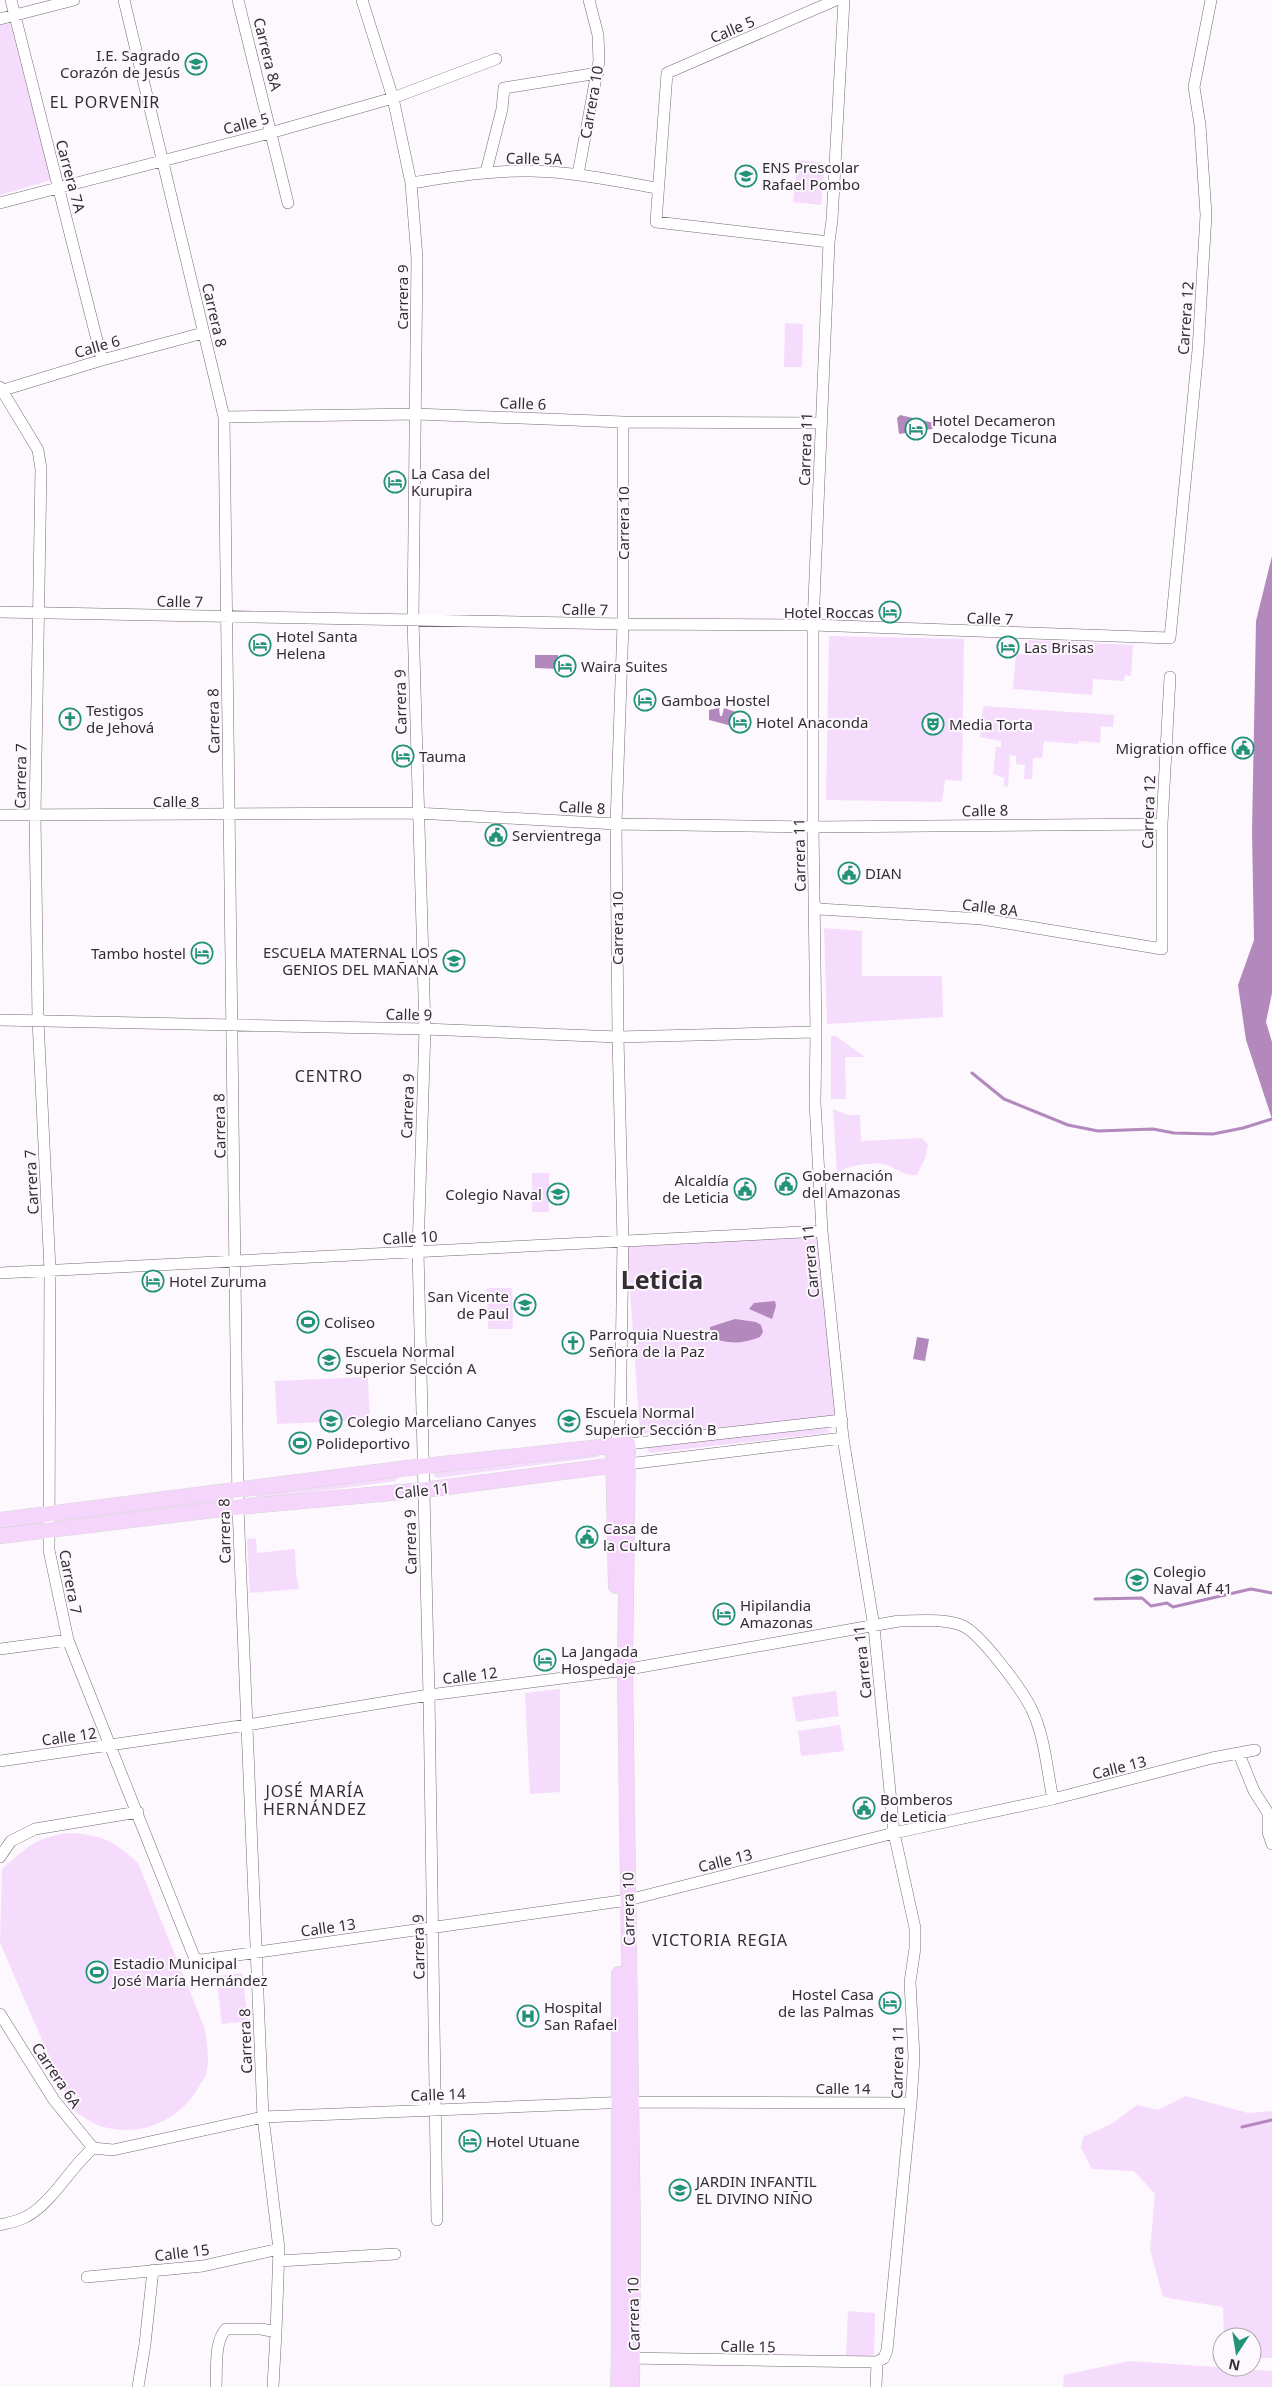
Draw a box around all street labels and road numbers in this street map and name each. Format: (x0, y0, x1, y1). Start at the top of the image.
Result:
street label: Calle 5 (707, 11, 757, 47)
street label: Carrera 8A (249, 15, 287, 93)
street label: Carrera 10 (575, 64, 607, 140)
street label: Calle 5 (221, 108, 271, 138)
street label: Carrera 7A (52, 137, 90, 215)
street label: Calle 5A (506, 148, 563, 168)
street label: Carrera 9 (392, 264, 412, 330)
street label: Carrera 12 (1172, 280, 1198, 356)
street label: Carrera 8 (198, 281, 232, 349)
street label: Calle 6 (72, 330, 122, 362)
street label: Calle 6 (499, 392, 547, 414)
street label: Carrera 11 (794, 412, 816, 486)
street label: Carrera 10 (613, 486, 633, 560)
street label: Calle 7 (157, 591, 203, 611)
street label: Calle 7 (562, 599, 608, 619)
street label: Calle 7 (966, 607, 1014, 629)
street label: Carrera 9 (389, 669, 411, 735)
street label: Carrera 8 (202, 688, 224, 754)
street label: Carrera 7 (9, 743, 31, 809)
street label: Carrera 12 (1137, 775, 1159, 849)
street label: Calle 8 (153, 791, 199, 811)
street label: Calle 8 (558, 796, 606, 818)
street label: Calle 8 (962, 800, 1008, 820)
street label: Carrera 11 (788, 818, 810, 892)
street label: Carrera 10 (607, 891, 627, 965)
street label: Calle 8A (961, 894, 1019, 920)
street label: Calle 9 (386, 1004, 432, 1024)
street label: Carrera 9 (396, 1073, 418, 1139)
street label: Carrera 8 (208, 1093, 230, 1159)
street label: Carrera 7 (19, 1149, 43, 1215)
street label: Carrera 11 (797, 1223, 823, 1299)
street label: Calle 10 (382, 1226, 438, 1248)
street label: Calle 11 (394, 1477, 450, 1503)
street label: Carrera 8 (213, 1498, 235, 1564)
street label: Carrera 9 (399, 1509, 421, 1575)
street label: Carrera 7 (55, 1548, 87, 1616)
street label: Carrera 11 (848, 1624, 876, 1700)
street label: Calle 12 (441, 1662, 499, 1688)
street label: Calle 12 (40, 1722, 98, 1750)
street label: Calle 13 (1090, 1751, 1148, 1783)
street label: Calle 13 (696, 1844, 754, 1876)
street label: Carrera 10 (617, 1872, 639, 1946)
street label: Calle 13 (299, 1913, 357, 1941)
street label: Carrera 9 (407, 1914, 429, 1980)
street label: Carrera 8 (234, 2008, 256, 2074)
street label: Carrera 11 (886, 2025, 908, 2099)
street label: Carrera 6A (28, 2038, 86, 2112)
street label: Calle 14 (815, 2078, 871, 2098)
street label: Calle 14 (410, 2083, 466, 2105)
street label: Calle 15 (153, 2239, 211, 2265)
street label: Carrera 10 (622, 2277, 644, 2351)
street label: Calle 15 (720, 2336, 776, 2356)

